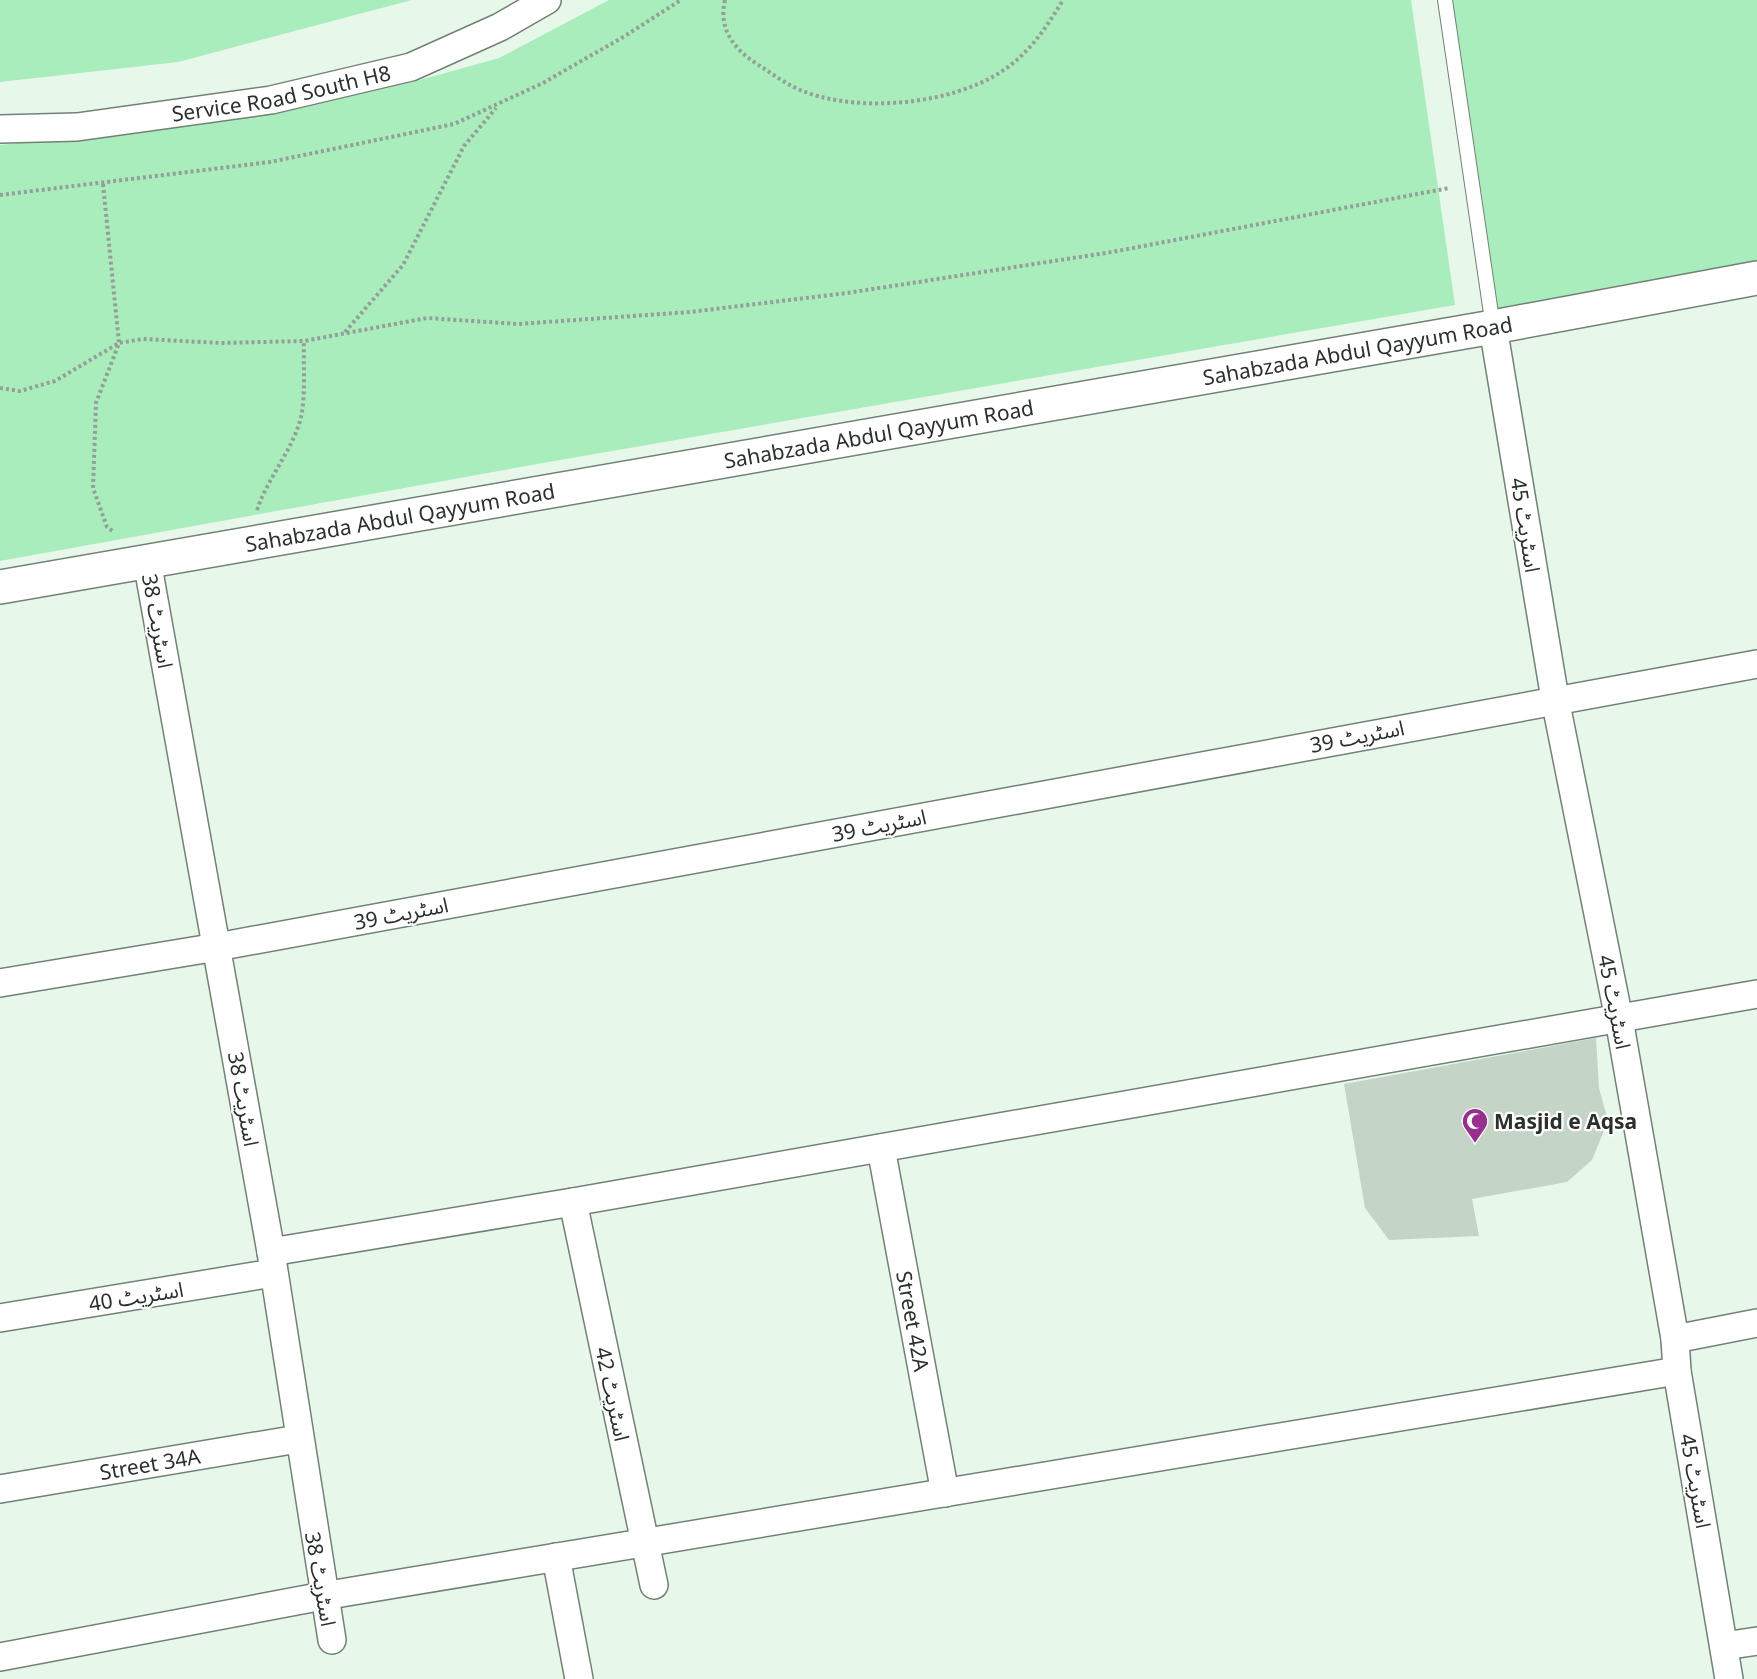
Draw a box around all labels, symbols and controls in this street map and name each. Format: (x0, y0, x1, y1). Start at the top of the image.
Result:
street label: Service Road South H8 (170, 58, 393, 128)
street label: Sahabzada Abdul Qayyum Road (1201, 310, 1515, 391)
street label: Sahabzada Abdul Qayyum Road (722, 393, 1036, 475)
street label: اسٹریٹ 45 (1505, 476, 1547, 574)
street label: Sahabzada Abdul Qayyum Road (243, 477, 557, 558)
street label: اسٹریٹ 38 (136, 571, 180, 671)
street label: اسٹریٹ 39 (1307, 713, 1407, 759)
street label: اسٹریٹ 39 (829, 802, 929, 848)
street label: اسٹریٹ 39 (351, 890, 451, 936)
street label: اسٹریٹ 45 (1592, 952, 1638, 1052)
street label: اسٹریٹ 38 (222, 1049, 266, 1149)
mosque icon: Masjid e Aqsa (1460, 1106, 1490, 1144)
place label: Masjid e Aqsa (1494, 1107, 1637, 1135)
street label: Street 42A (890, 1269, 936, 1374)
street label: اسٹریٹ 40 (87, 1275, 185, 1317)
street label: اسٹریٹ 42 (589, 1344, 637, 1444)
street label: اسٹریٹ 45 (1674, 1431, 1718, 1531)
street label: Street 34A (97, 1442, 203, 1486)
street label: اسٹریٹ 38 (299, 1529, 343, 1629)

